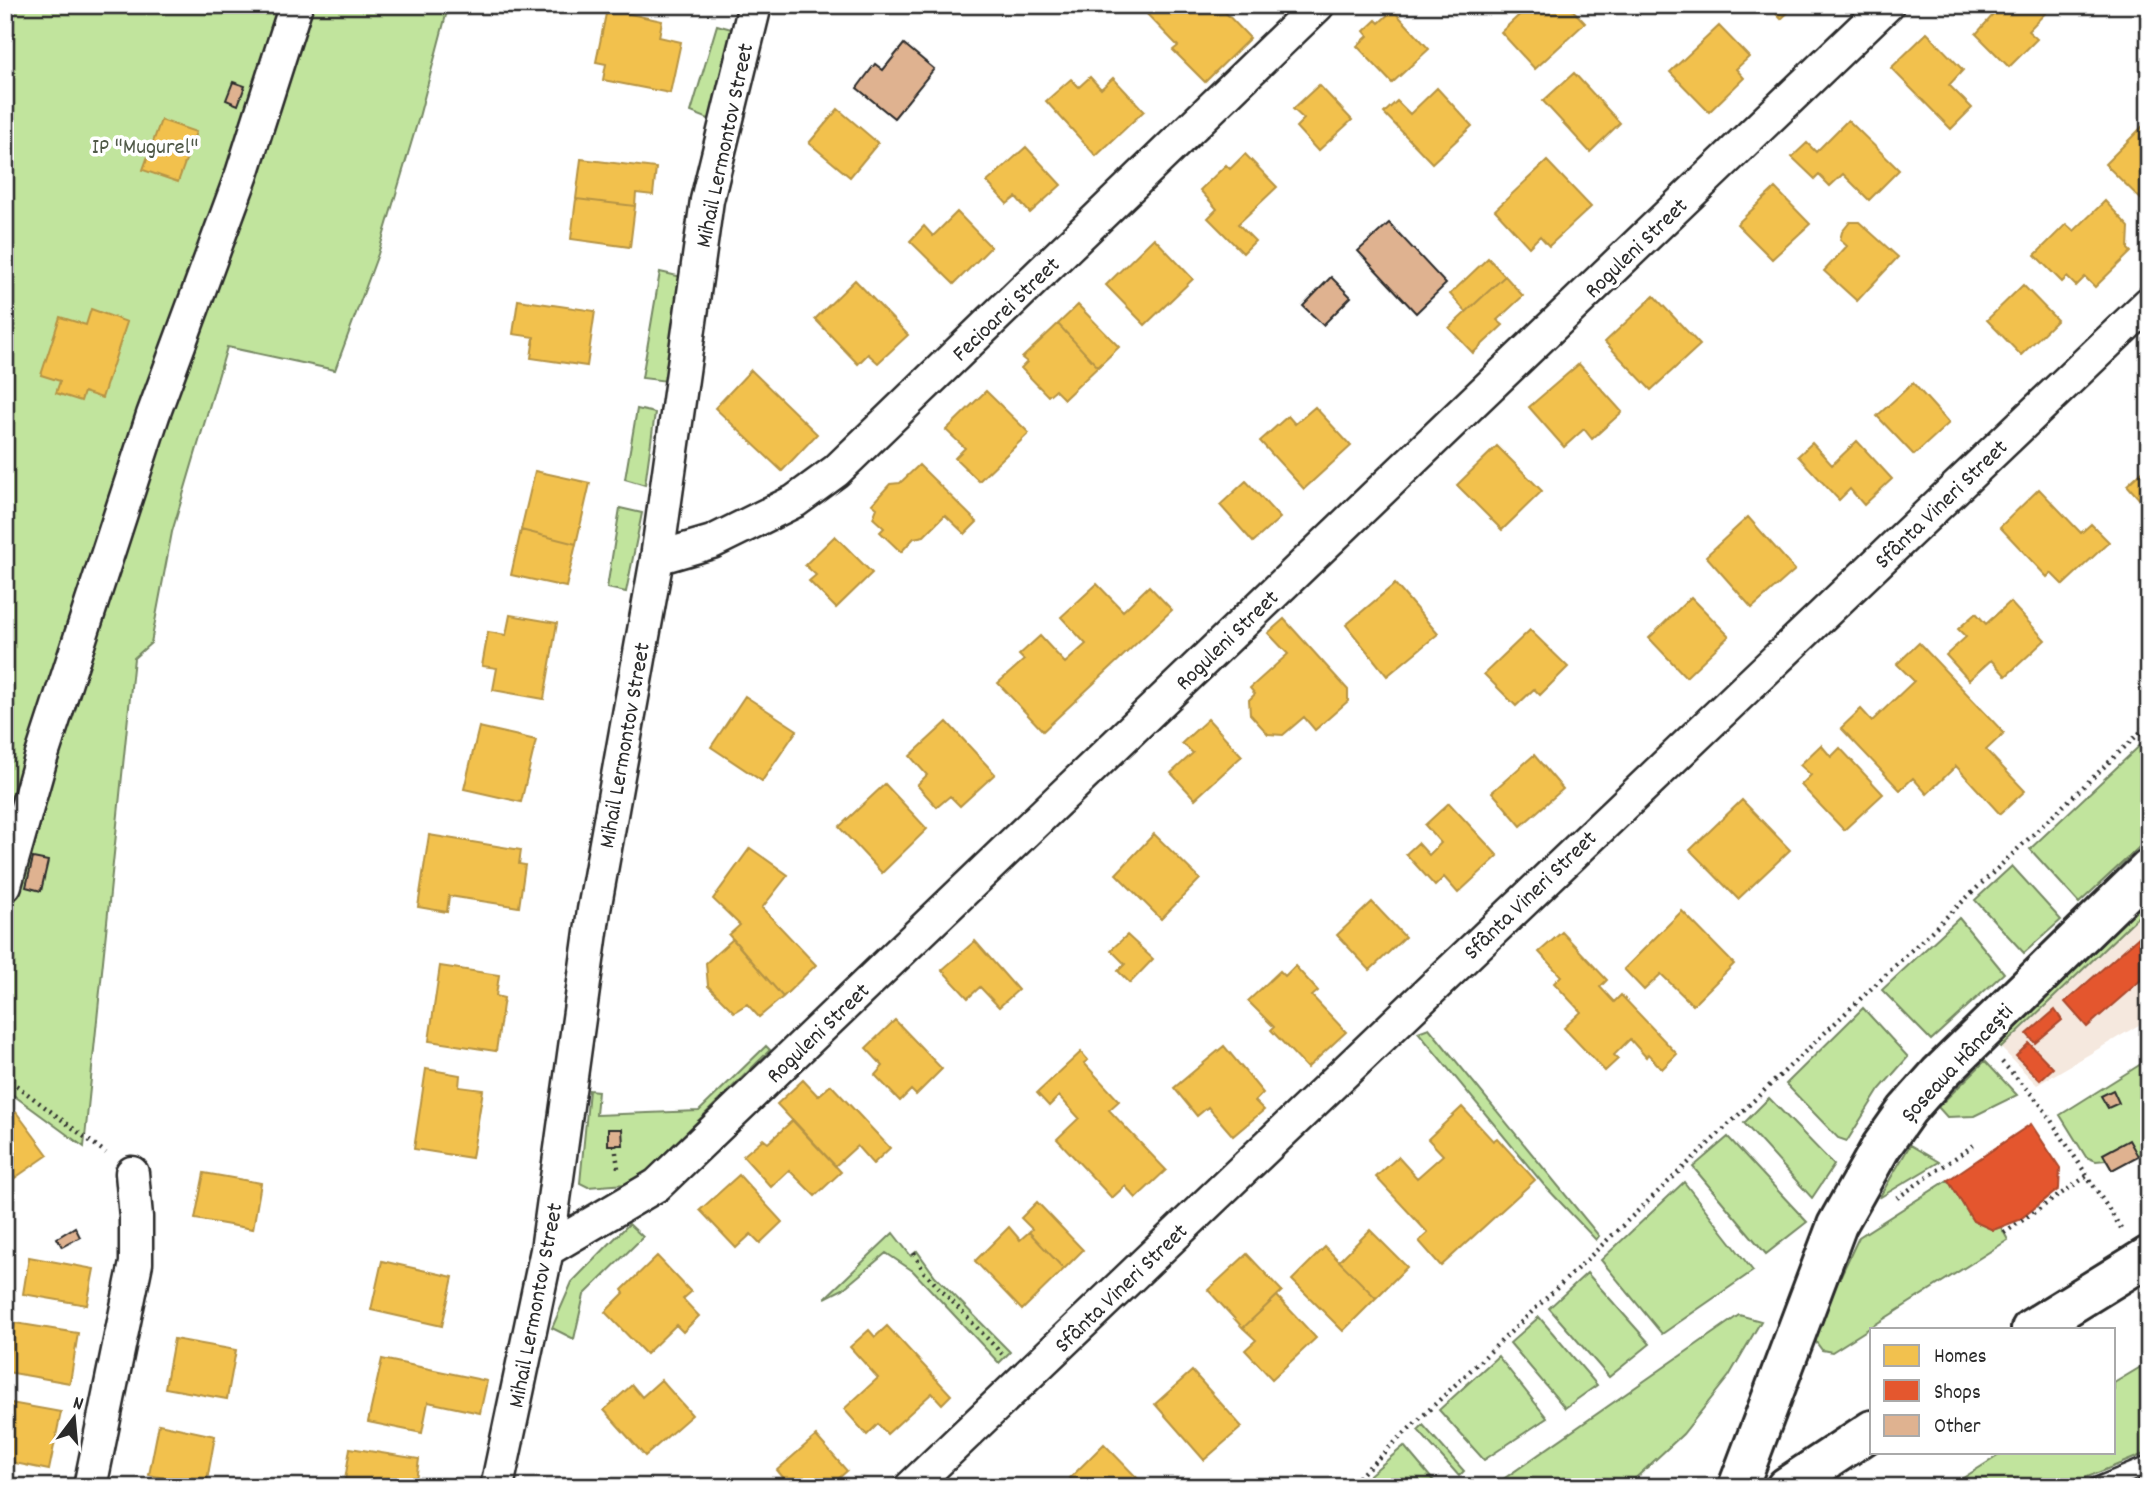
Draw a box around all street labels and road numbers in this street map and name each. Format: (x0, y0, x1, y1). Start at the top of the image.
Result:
street label: Mihail Lermontov Street (689, 40, 764, 251)
street label: Roguleni Street (1578, 191, 1697, 308)
street label: Fecioarei Street (946, 250, 1069, 371)
street label: Sfânta Vineri Street (1868, 433, 2017, 578)
street label: Roguleni Street (1169, 583, 1288, 700)
street label: Mihail Lermontov Street (592, 640, 661, 851)
street label: Sfânta Vineri Street (1457, 824, 1606, 969)
street label: Roguleni Street (760, 976, 879, 1093)
street label: Șoseaua Hâncești (1895, 998, 2022, 1131)
street label: Mihail Lermontov Street (501, 1200, 573, 1411)
street label: Sfânta Vineri Street (1048, 1217, 1197, 1362)

